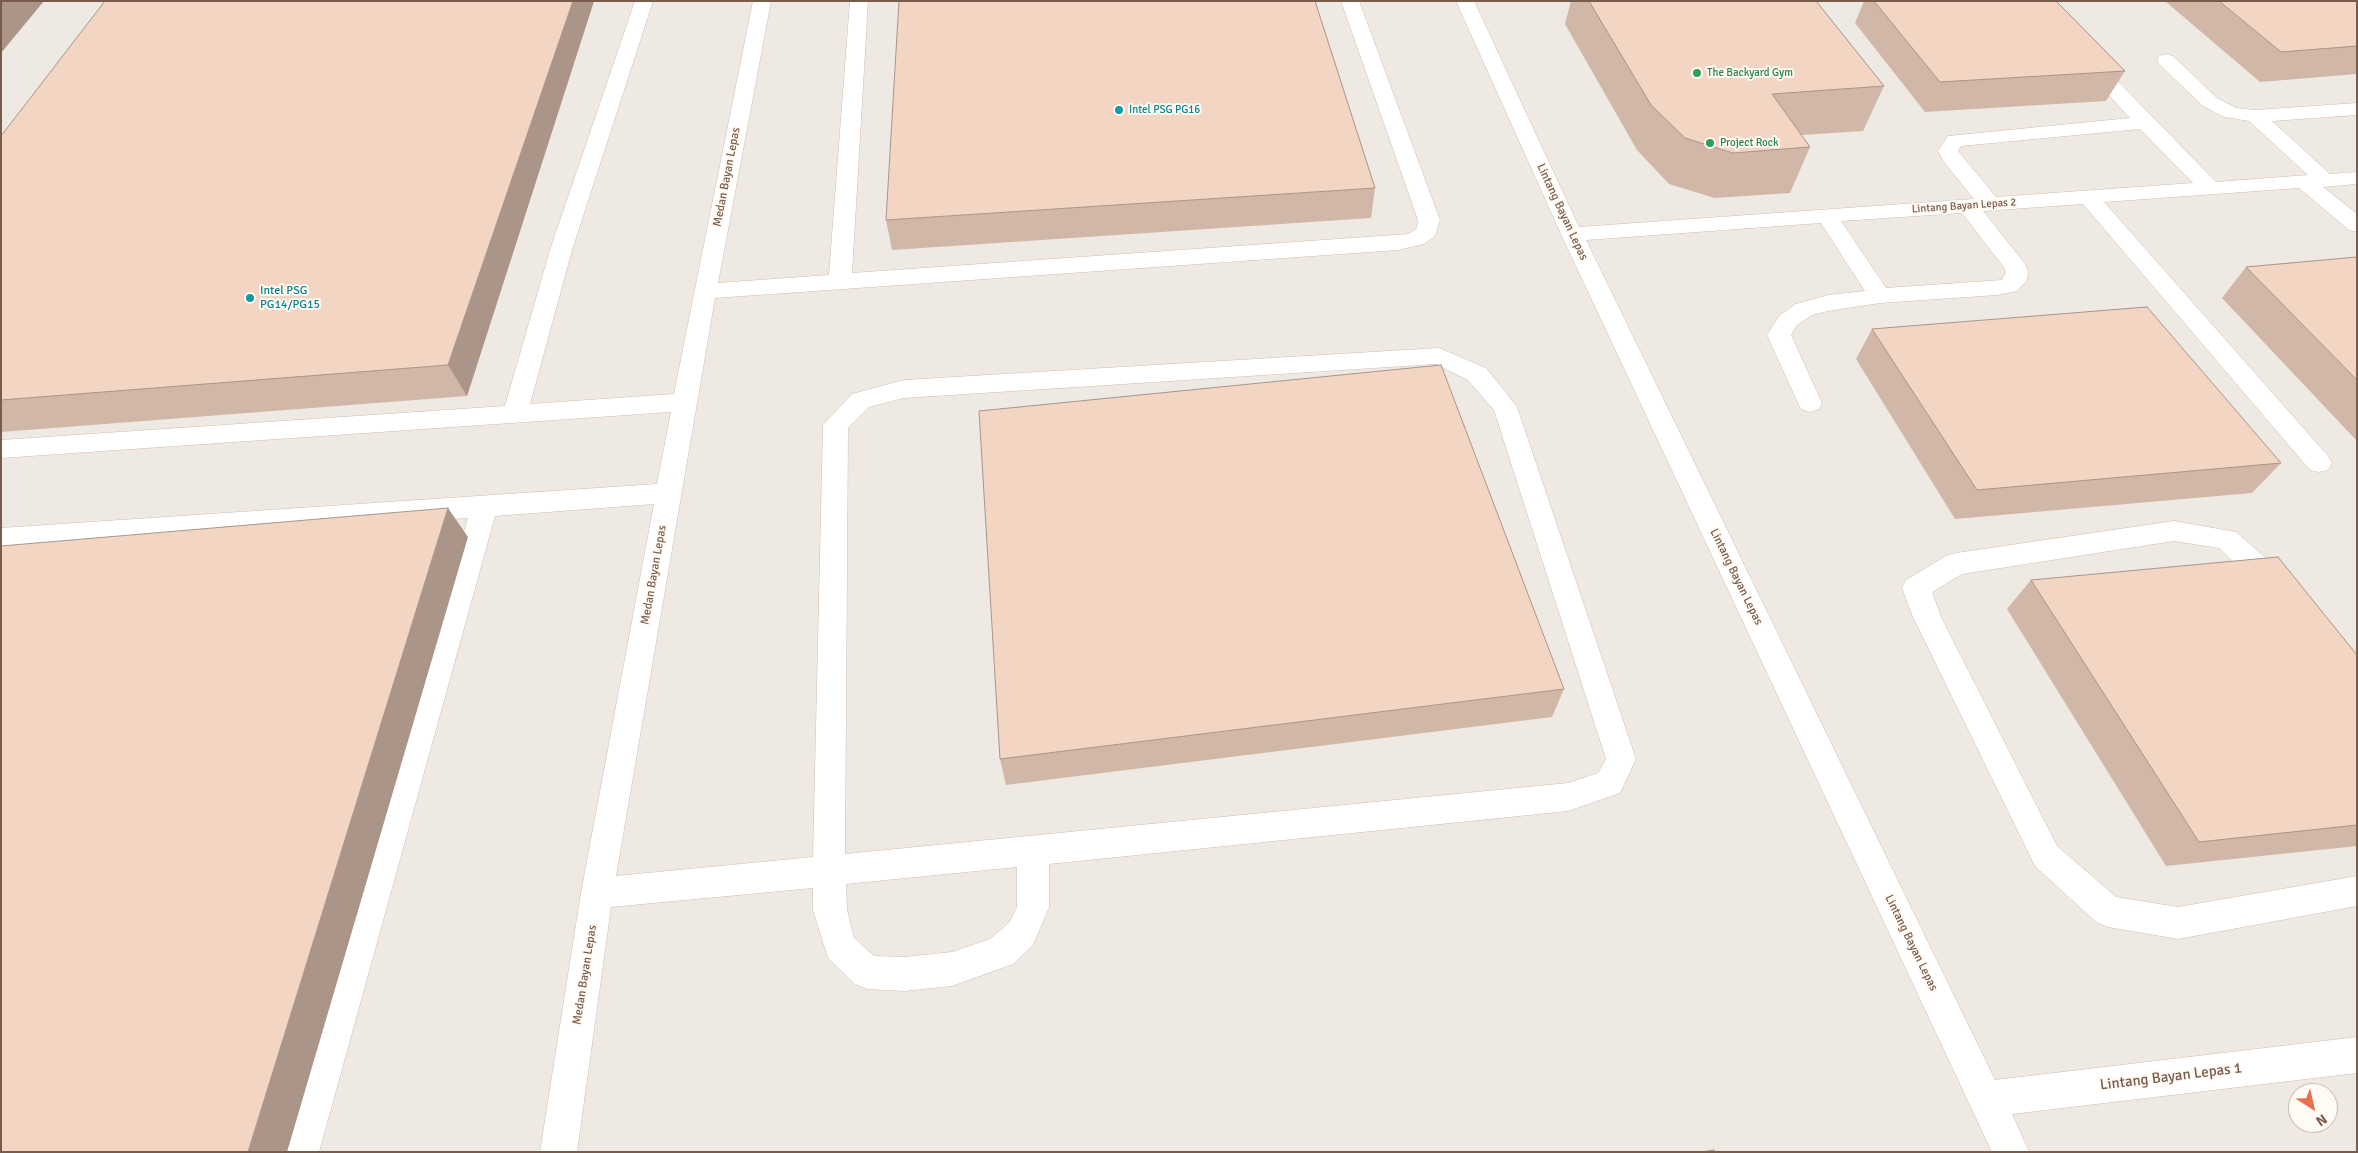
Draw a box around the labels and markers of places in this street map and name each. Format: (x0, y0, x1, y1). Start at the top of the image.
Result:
place label: The Backyard Gym (1707, 66, 1793, 80)
marker: The Backyard Gym (1691, 67, 1703, 79)
place label: Intel PSG PG16 (1129, 103, 1200, 117)
marker: Intel PSG PG16 (1113, 104, 1125, 116)
place label: Project Rock (1720, 136, 1779, 150)
marker: Project Rock (1704, 137, 1716, 149)
place label: Intel PSG PG14/PG15 (260, 284, 320, 312)
marker: Intel PSG PG14/PG15 (244, 292, 256, 304)

